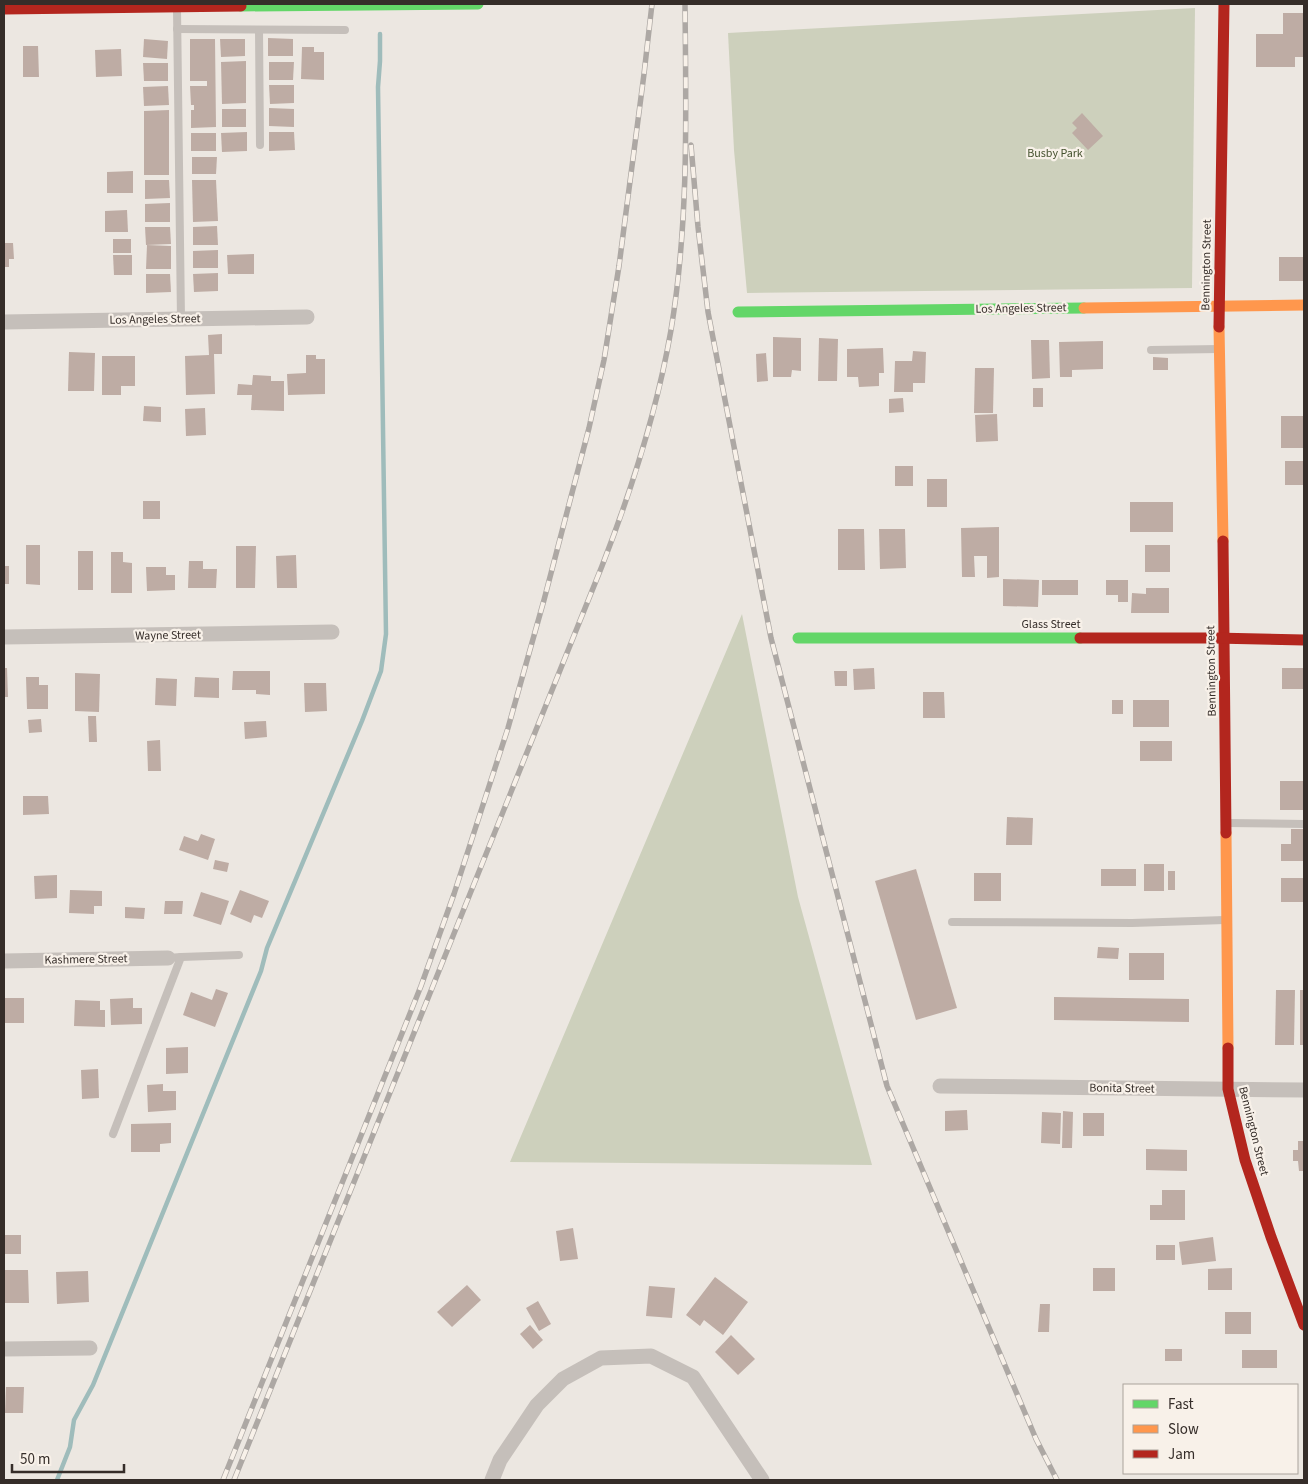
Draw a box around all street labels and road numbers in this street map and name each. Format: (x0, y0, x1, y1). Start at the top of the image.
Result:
street label: Bennington Street (1197, 219, 1216, 311)
street label: Los Angeles Street (975, 299, 1067, 318)
street label: Los Angeles Street (109, 310, 201, 329)
street label: Glass Street (1021, 616, 1081, 633)
street label: Bennington Street (1202, 625, 1221, 717)
street label: Wayne Street (135, 626, 201, 645)
street label: Kashmere Street (44, 950, 128, 969)
street label: Bonita Street (1089, 1079, 1155, 1098)
street label: Bennington Street (1234, 1085, 1273, 1177)

